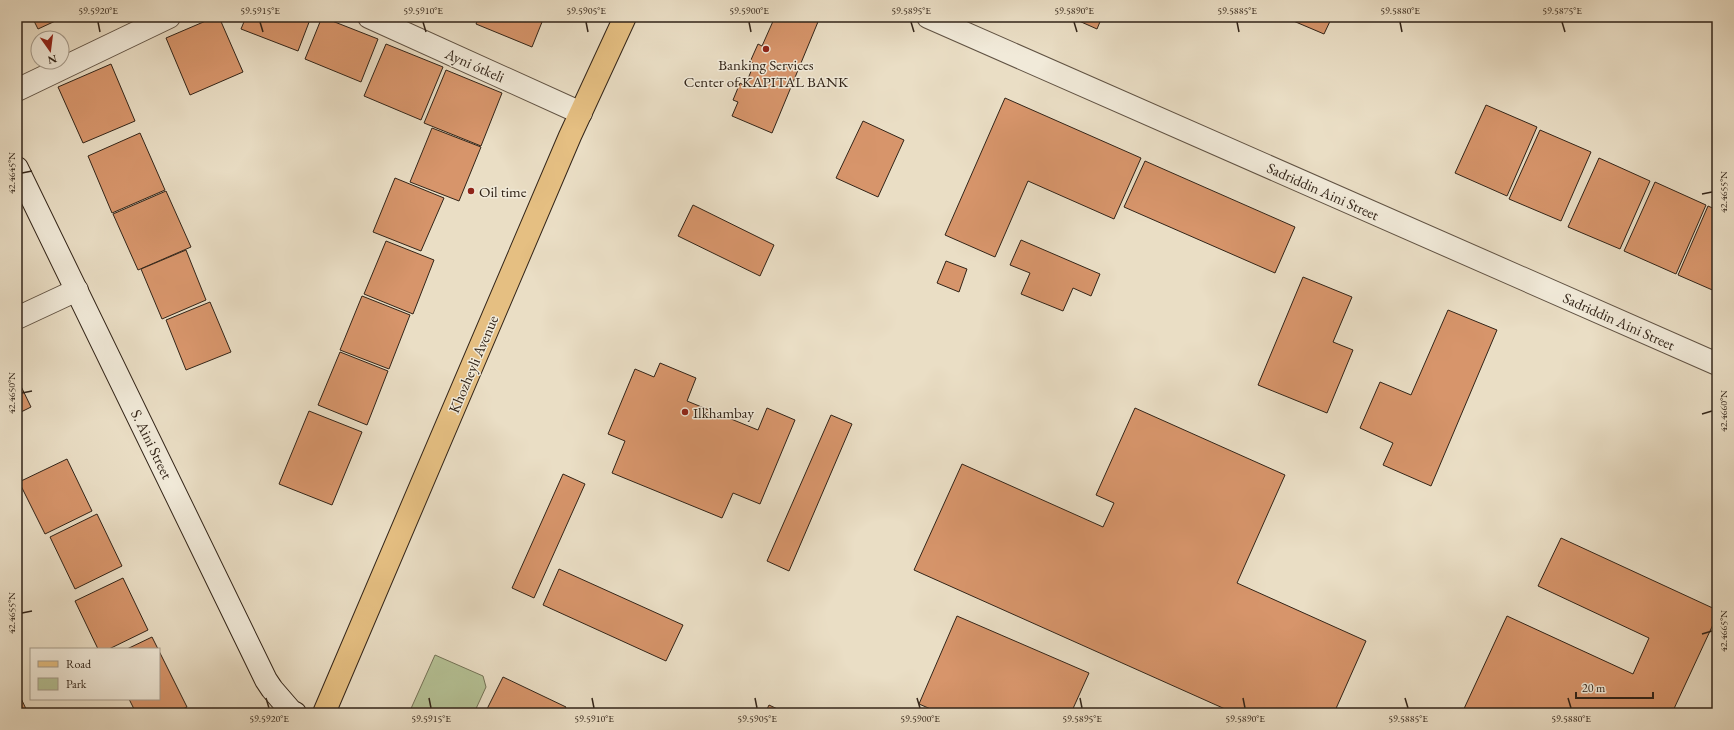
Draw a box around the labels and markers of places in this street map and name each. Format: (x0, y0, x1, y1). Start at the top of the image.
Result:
marker: Banking Services Center of KAPITAL BANK (761, 44, 771, 54)
place label: Banking Services Center of KAPITAL BANK (684, 55, 849, 91)
place label: Oil time (479, 182, 527, 201)
marker: Oil time (466, 186, 476, 196)
place label: Ilkhambay (693, 403, 754, 422)
marker: Ilkhambay (680, 407, 690, 417)

